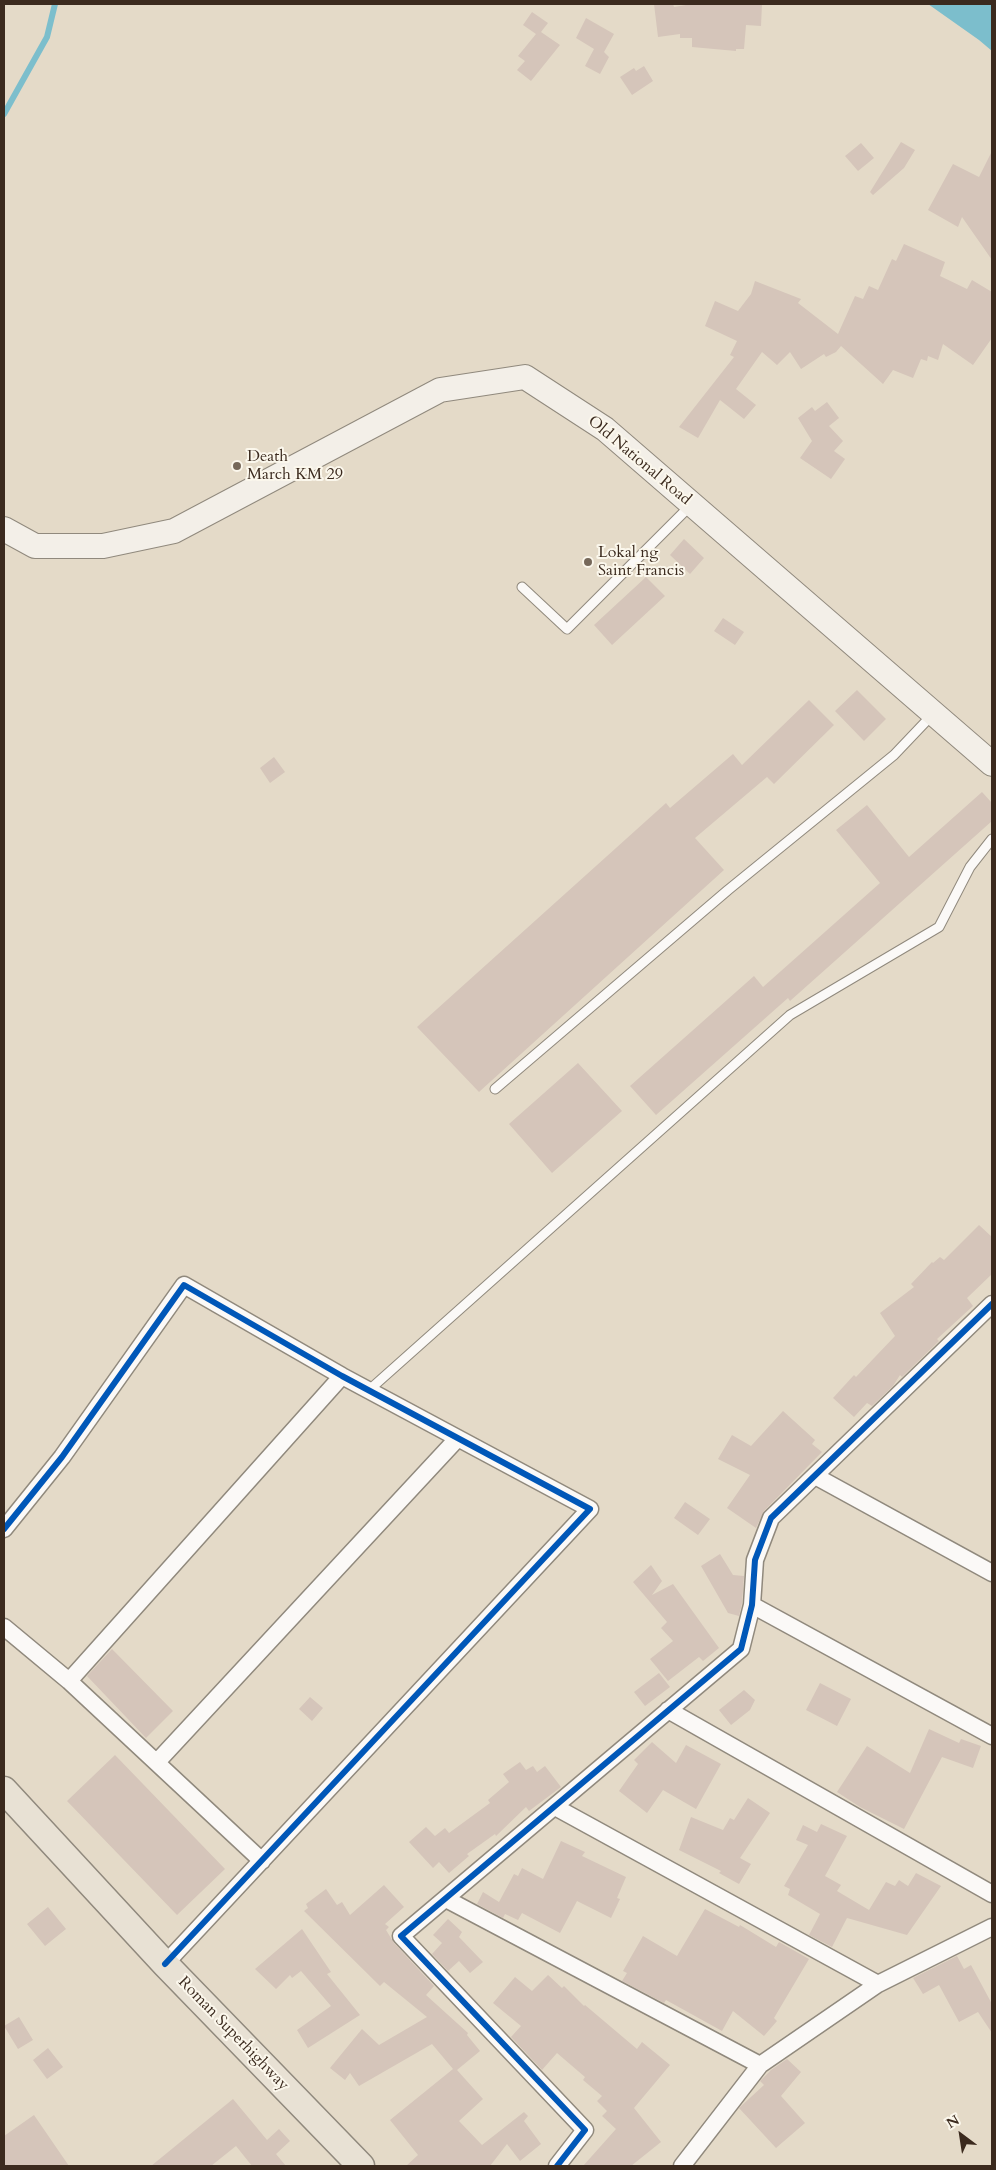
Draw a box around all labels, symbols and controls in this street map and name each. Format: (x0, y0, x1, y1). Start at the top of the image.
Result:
street label: Old National Road (583, 412, 695, 510)
place label: Death March KM 29 (247, 447, 343, 485)
marker: Death March KM 29 (231, 460, 243, 472)
place label: Lokal ng Saint Francis (598, 543, 684, 581)
marker: Lokal ng Saint Francis (582, 556, 594, 568)
street label: Roman Superhighway (174, 1973, 292, 2095)
north arrow (936, 2110, 986, 2160)
text: N (943, 2110, 963, 2133)

